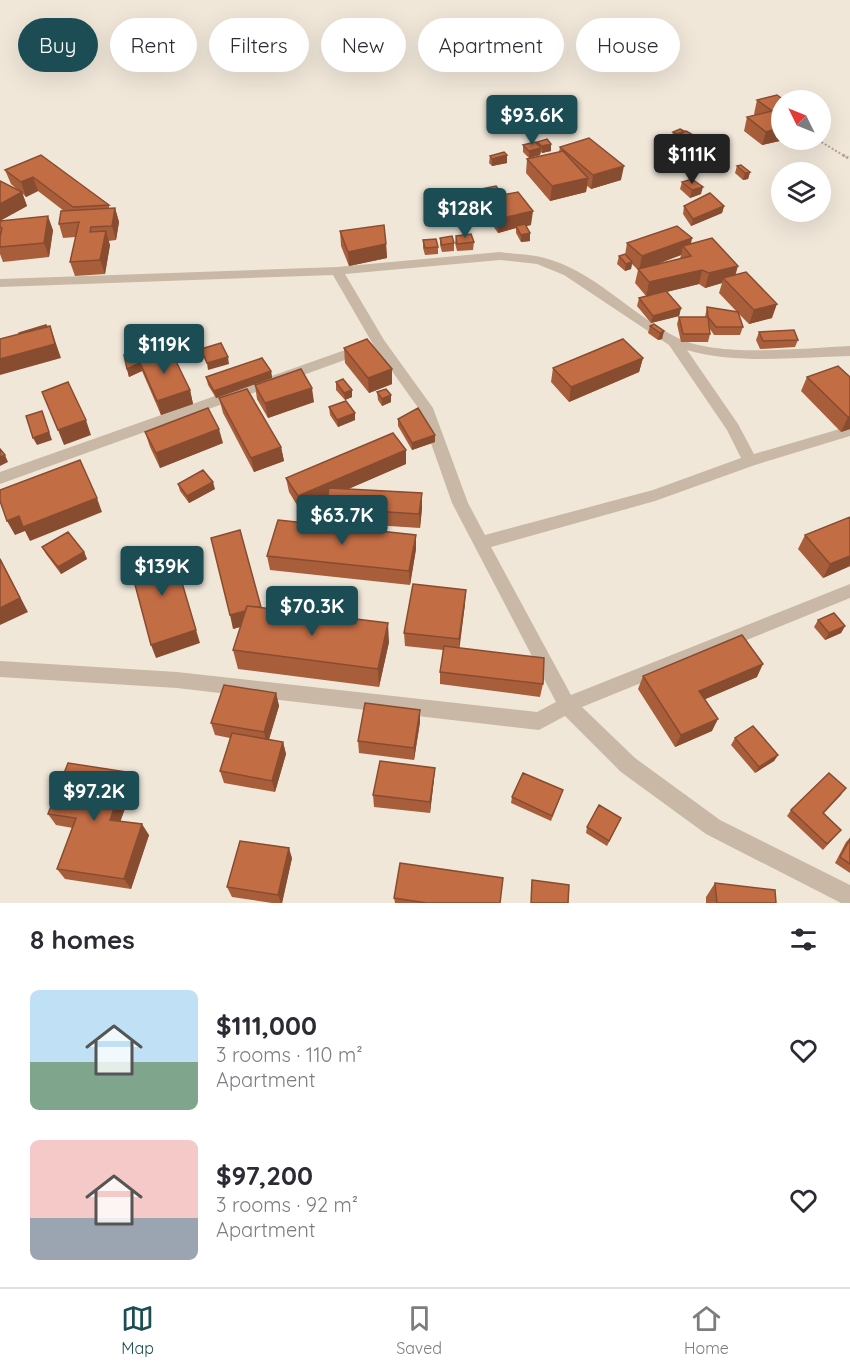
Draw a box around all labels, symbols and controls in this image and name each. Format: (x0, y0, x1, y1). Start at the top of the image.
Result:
chip: Buy (18, 18, 98, 72)
chip: Rent (110, 18, 197, 72)
chip: Filters (209, 18, 309, 72)
chip: New (321, 18, 406, 72)
chip: Apartment (418, 18, 564, 72)
chip: House (576, 18, 680, 72)
north arrow (771, 90, 831, 150)
map controls (771, 90, 831, 222)
pin: $93.6K (483, 95, 581, 146)
text: $93.6K (500, 102, 564, 127)
pin: $111K (650, 134, 734, 185)
text: $111K (668, 141, 716, 166)
button: layers (771, 162, 831, 222)
pin: $128K (423, 188, 507, 239)
text: $128K (437, 195, 493, 220)
pin: $119K (122, 324, 206, 375)
text: $119K (138, 331, 190, 356)
pin: $63.7K (293, 495, 391, 546)
text: $63.7K (311, 502, 373, 527)
pin: $139K (120, 546, 204, 597)
text: $139K (135, 553, 189, 578)
pin: $70.3K (263, 586, 361, 637)
text: $70.3K (280, 593, 344, 618)
pin: $97.2K (45, 771, 143, 822)
text: $97.2K (63, 778, 125, 803)
text: 8 homes (30, 923, 135, 956)
icon: filters (787, 923, 820, 956)
text: $111,000 (216, 1009, 317, 1042)
icon: home (78, 1014, 150, 1086)
icon: heart (787, 1034, 820, 1067)
text: 3 rooms · 110 m² (216, 1042, 363, 1067)
text: Apartment (216, 1067, 316, 1092)
text: $97,200 (216, 1159, 313, 1192)
icon: home (78, 1164, 150, 1236)
icon: heart (787, 1184, 820, 1217)
text: 3 rooms · 92 m² (216, 1192, 358, 1217)
text: Apartment (216, 1217, 316, 1242)
tab: Map (121, 1302, 154, 1358)
tab: Saved (396, 1302, 442, 1358)
tab: Home (684, 1302, 729, 1358)

